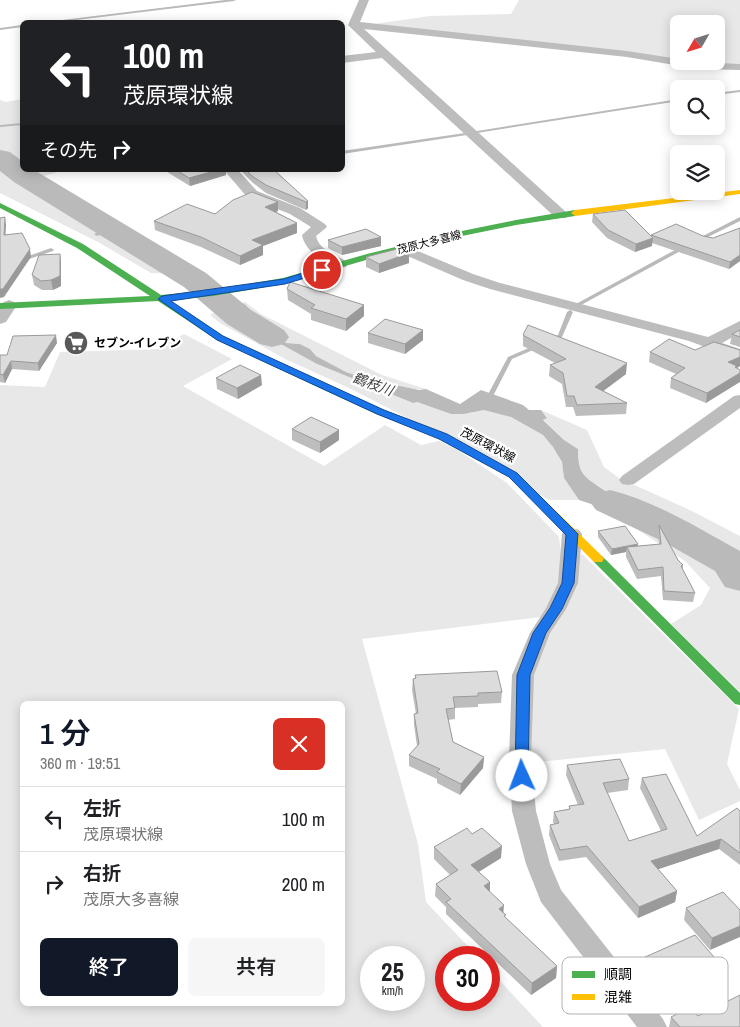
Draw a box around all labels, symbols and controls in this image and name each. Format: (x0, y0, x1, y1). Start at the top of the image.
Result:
north arrow (670, 15, 725, 70)
map controls (670, 15, 725, 200)
text: 100 m (123, 32, 204, 79)
icon: left (40, 40, 105, 105)
text: 茂原環状線 (123, 80, 233, 110)
button: search (670, 80, 725, 135)
icon: right (107, 135, 135, 163)
text: その先 (40, 137, 97, 163)
button: layers (670, 145, 725, 200)
street label: 茂原大多喜線 (395, 227, 463, 257)
pin (301, 249, 343, 291)
icon: arrive (308, 256, 336, 284)
supermarket icon: セブン-イレブン (63, 330, 89, 356)
place label: セブン-イレブン (94, 335, 181, 351)
water label: 鶴枝川 (350, 368, 398, 400)
street label: 茂原環状線 (458, 424, 518, 466)
text: 1 分 (40, 713, 91, 753)
button: close (273, 718, 325, 770)
position arrow (495, 749, 547, 801)
text: 360 m · 19:51 (40, 752, 120, 774)
text: 左折 (83, 795, 121, 821)
icon: left (40, 805, 68, 833)
text: 100 m (282, 806, 325, 832)
text: 茂原環状線 (83, 823, 163, 845)
text: 右折 (83, 860, 121, 886)
icon: right (40, 870, 68, 898)
text: 200 m (282, 871, 325, 897)
text: 茂原大多喜線 (83, 888, 179, 910)
button: 終了 (40, 938, 178, 996)
button: 共有 (188, 938, 325, 996)
speed limit sign: 30 (435, 946, 500, 1011)
text: 25 (381, 955, 404, 989)
legend (562, 957, 728, 1014)
text: 順調 (604, 965, 632, 983)
text: km/h (382, 983, 403, 999)
text: 混雑 (604, 988, 632, 1006)

